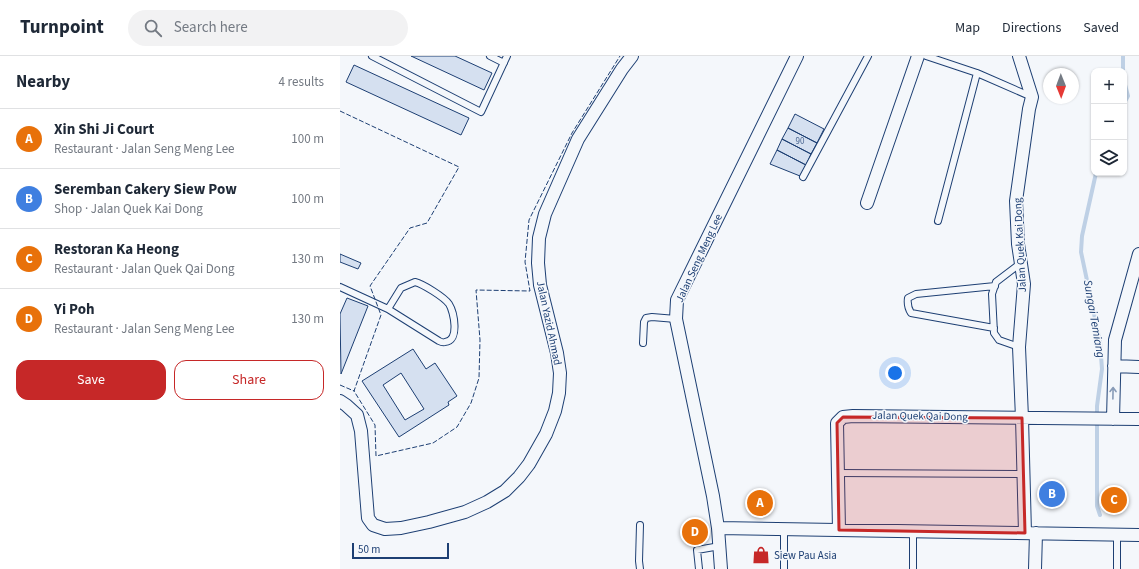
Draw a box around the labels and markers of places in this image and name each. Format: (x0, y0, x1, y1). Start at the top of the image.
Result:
pin: B (1039, 479, 1065, 509)
pin: C (1101, 485, 1127, 515)
pin: A (747, 488, 773, 518)
pin: D (682, 517, 708, 547)
shop icon: Siew Pau Asia (751, 545, 771, 565)
place label: Siew Pau Asia (774, 548, 837, 563)

